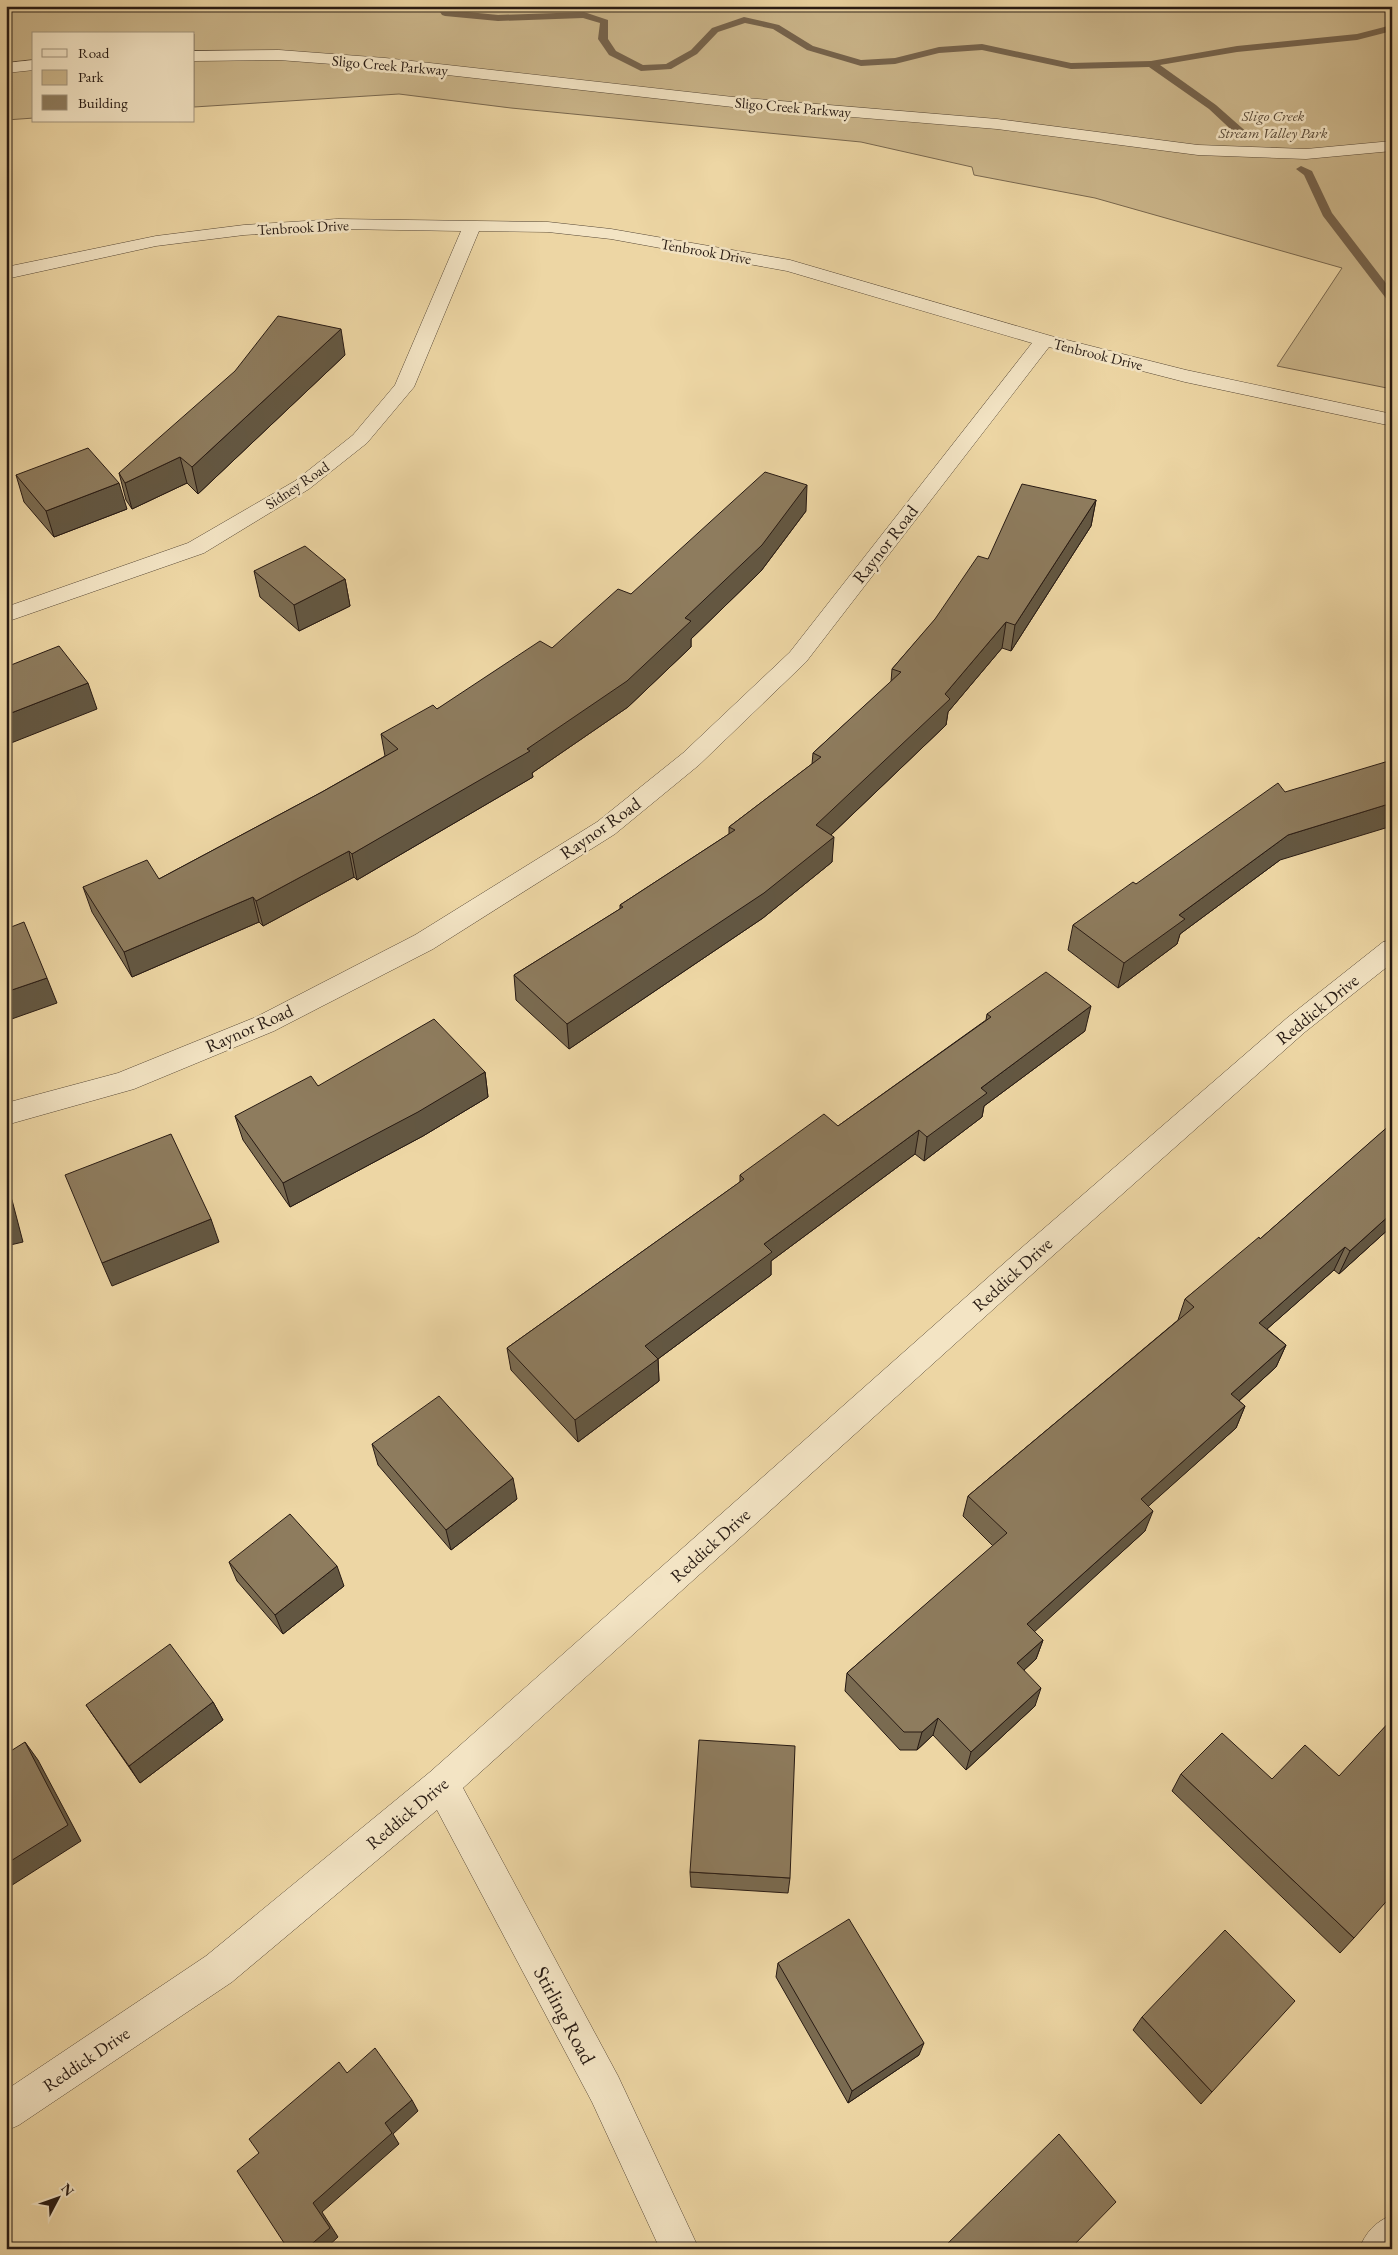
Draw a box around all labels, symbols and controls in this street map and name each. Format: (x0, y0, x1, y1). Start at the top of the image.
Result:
legend (32, 32, 195, 122)
text: Road (78, 43, 110, 62)
street label: Sligo Creek Parkway (331, 50, 449, 80)
text: Park (78, 67, 105, 86)
street label: Sligo Creek Parkway (734, 92, 852, 122)
text: Building (78, 93, 128, 112)
park label: Sligo Creek Stream Valley Park (1217, 106, 1328, 142)
street label: Tenbrook Drive (257, 215, 349, 239)
street label: Tenbrook Drive (659, 234, 753, 268)
street label: Tenbrook Drive (1051, 334, 1145, 374)
street label: Sidney Road (261, 456, 333, 513)
street label: Raynor Road (847, 499, 923, 588)
street label: Raynor Road (555, 791, 646, 864)
street label: Reddick Drive (1271, 969, 1363, 1049)
street label: Raynor Road (202, 998, 297, 1058)
street label: Reddick Drive (967, 1232, 1057, 1316)
street label: Reddick Drive (665, 1503, 755, 1587)
street label: Reddick Drive (361, 1772, 453, 1854)
street label: Stirling Road (528, 1961, 602, 2069)
street label: Reddick Drive (38, 2021, 134, 2097)
north arrow (32, 2172, 82, 2222)
text: N (57, 2179, 79, 2200)

